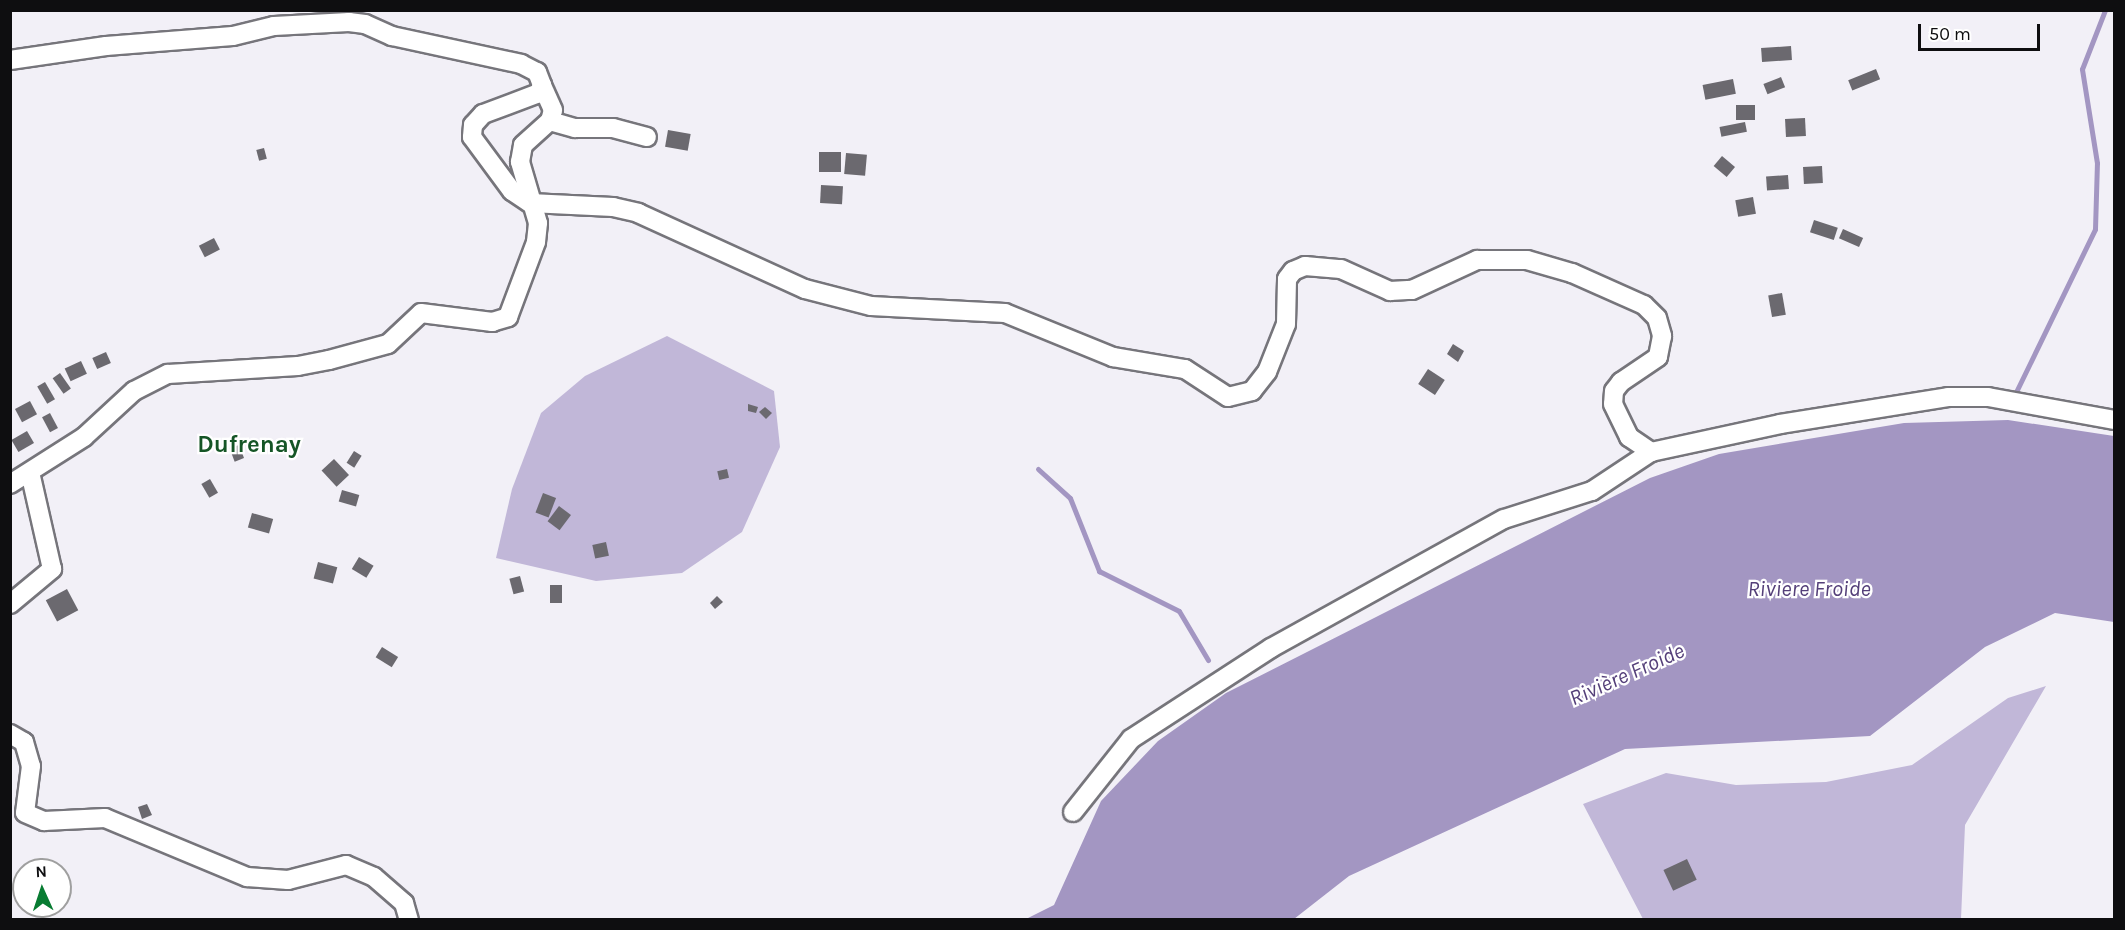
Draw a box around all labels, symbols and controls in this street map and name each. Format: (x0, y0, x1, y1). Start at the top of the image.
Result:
scale bar (1921, 12, 2042, 50)
text: 50 m (1929, 23, 1971, 45)
district label: Dufrenay (197, 431, 301, 459)
water label: Riviere Froide (1747, 577, 1871, 603)
water label: Rivière Froide (1565, 638, 1689, 712)
north arrow (12, 858, 72, 918)
text: N (35, 862, 47, 881)

